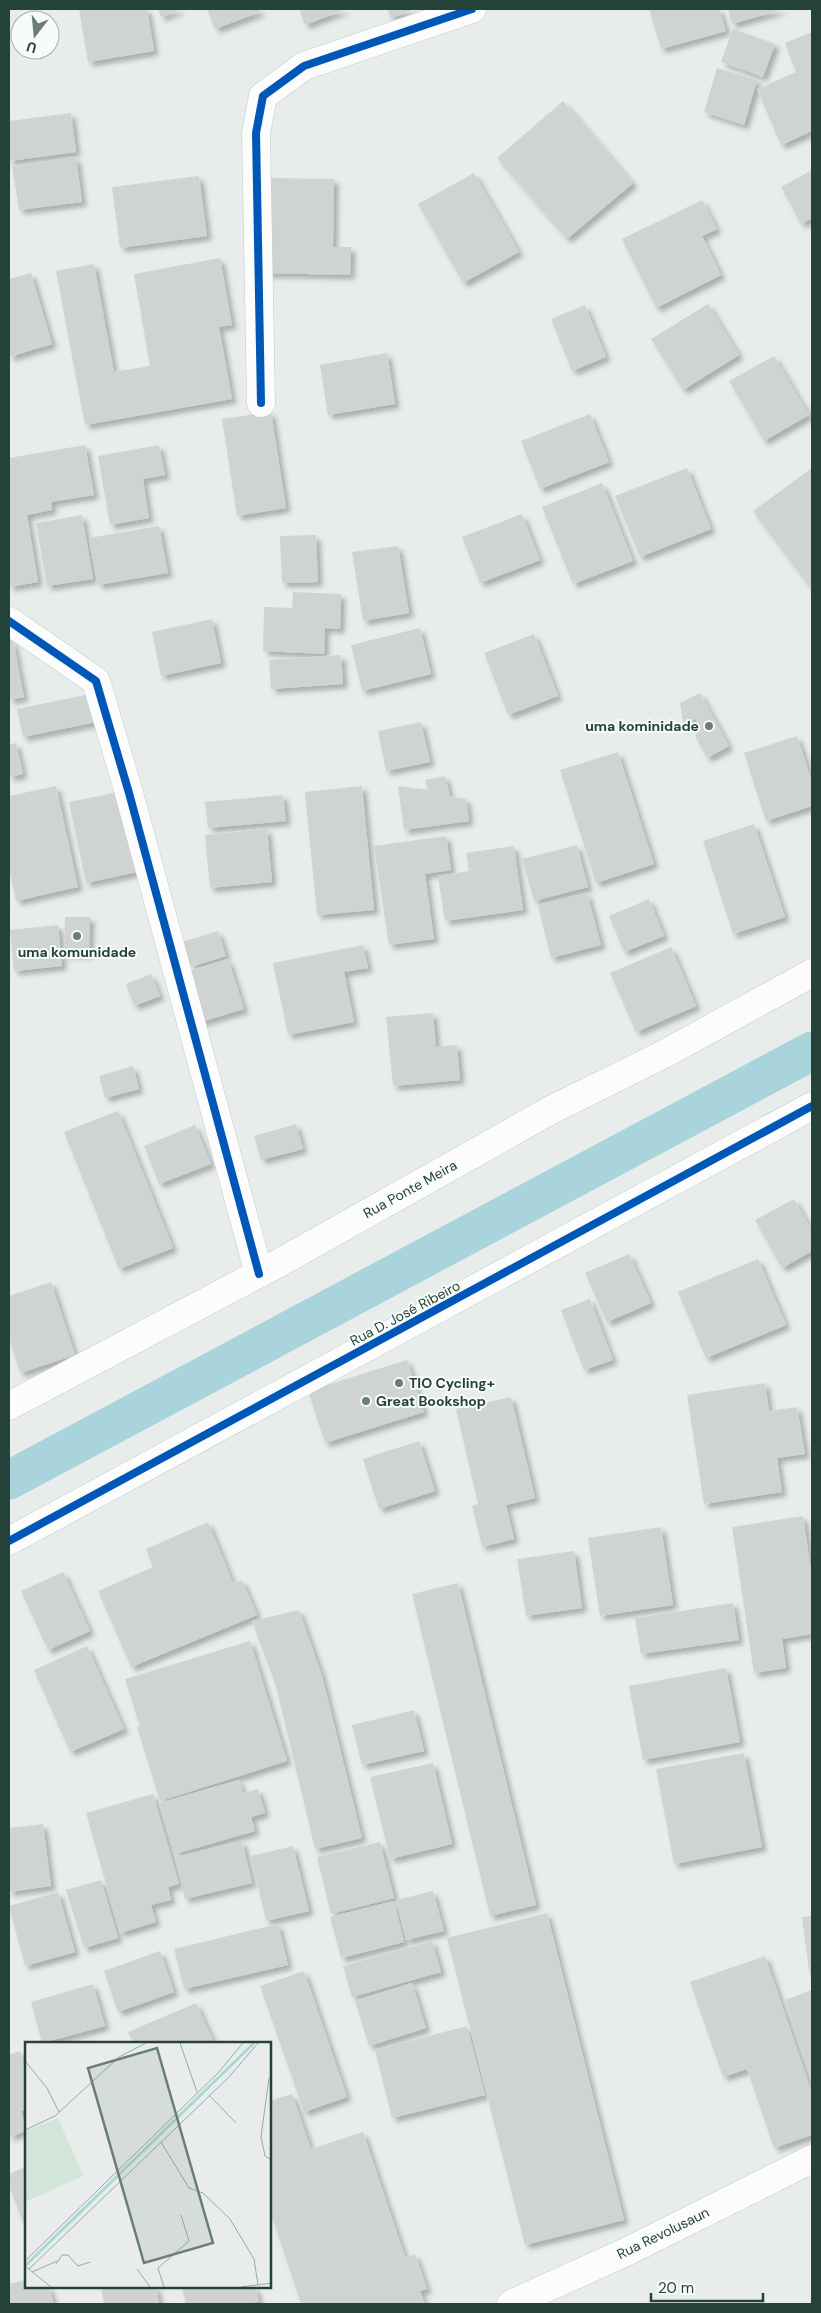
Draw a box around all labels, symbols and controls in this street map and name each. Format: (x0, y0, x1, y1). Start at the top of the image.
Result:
north arrow (10, 10, 60, 60)
text: U (24, 38, 39, 57)
place label: uma kominidade (585, 717, 699, 735)
marker: uma kominidade (703, 720, 715, 732)
marker: uma komunidade (71, 930, 83, 942)
place label: uma komunidade (18, 943, 136, 961)
street label: Rua Ponte Meira (360, 1156, 460, 1222)
street label: Rua D. José Ribeiro (347, 1276, 463, 1350)
place label: TIO Cycling+ (409, 1374, 495, 1392)
marker: TIO Cycling+ (393, 1377, 405, 1389)
place label: Great Bookshop (376, 1392, 486, 1410)
marker: Great Bookshop (360, 1395, 372, 1407)
inset map (25, 2042, 271, 2288)
street label: Rua Revolusaun (614, 2203, 712, 2263)
scale bar (651, 2270, 764, 2302)
text: 20 m (658, 2278, 694, 2298)

